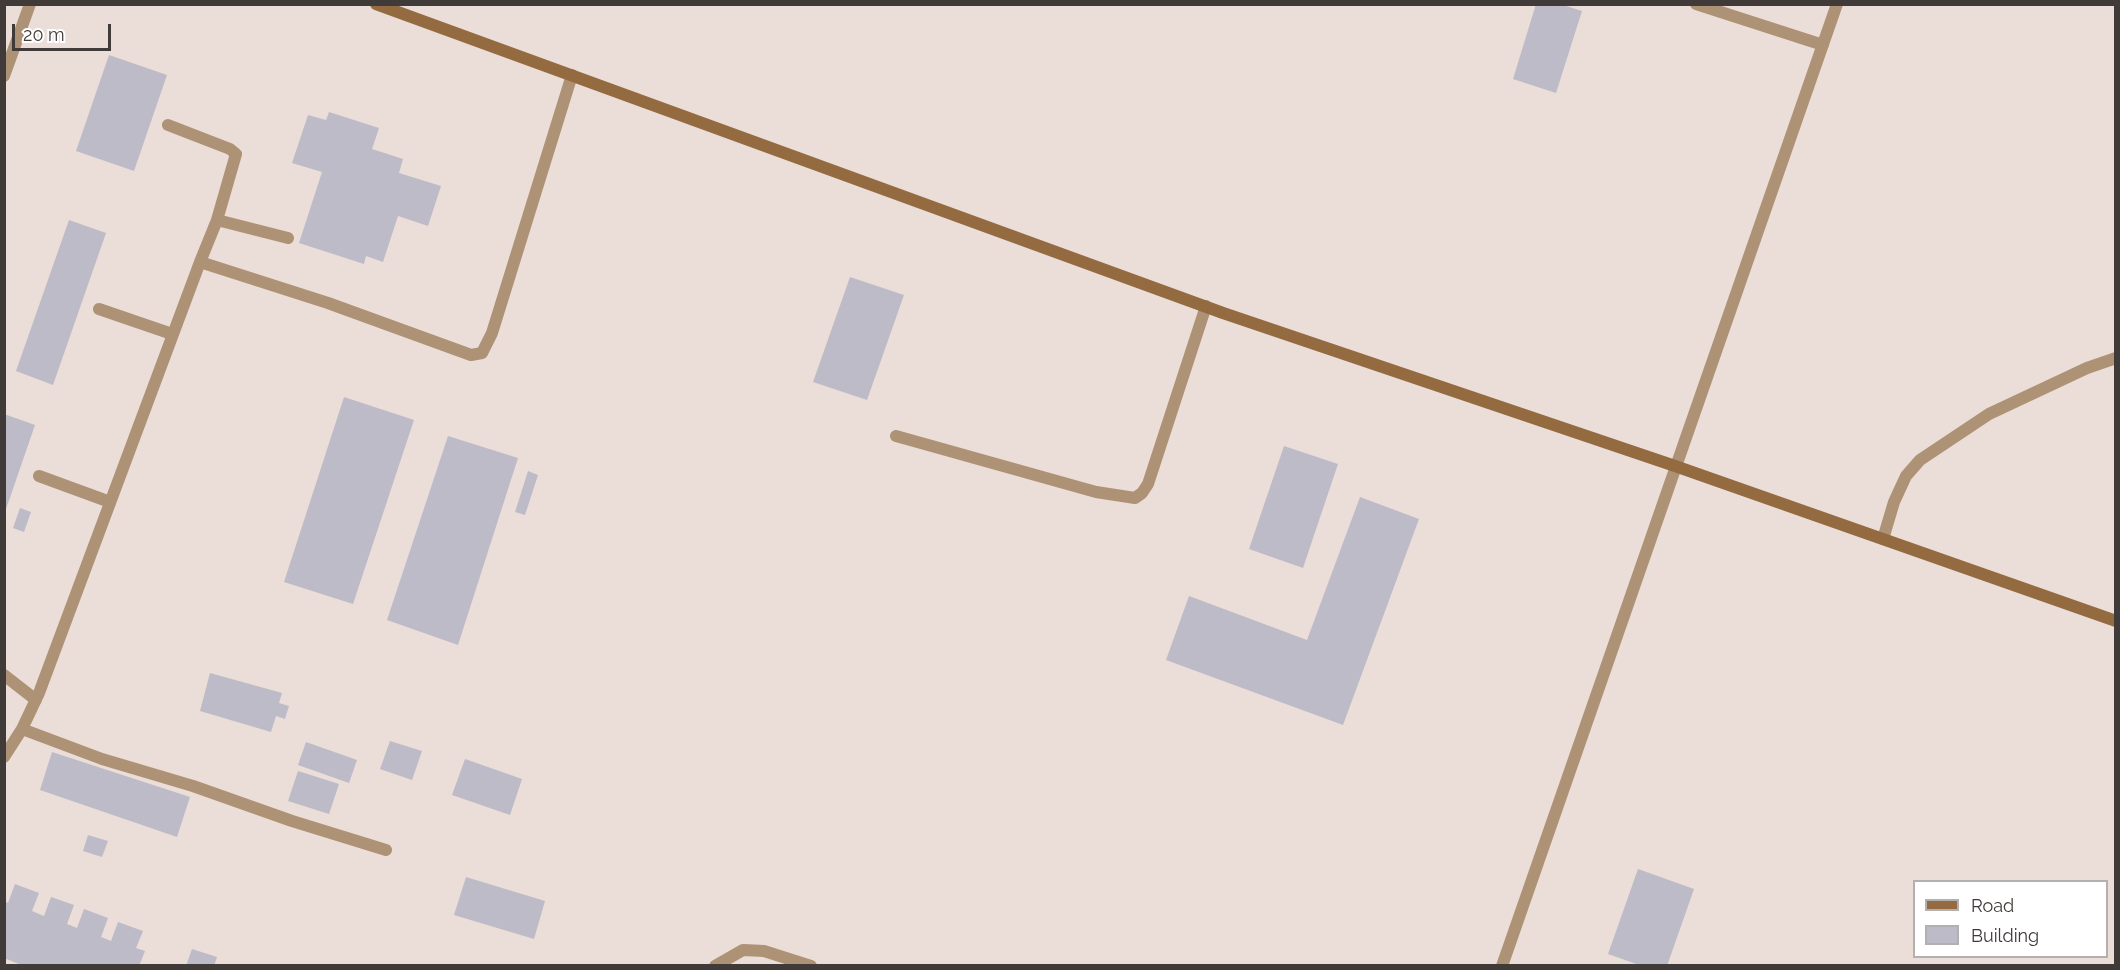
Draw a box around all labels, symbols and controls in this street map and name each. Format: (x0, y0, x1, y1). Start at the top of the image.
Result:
scale bar (15, 12, 114, 50)
text: 20 m (23, 24, 65, 45)
legend (1913, 880, 2108, 958)
text: Road (1971, 895, 2014, 916)
text: Building (1971, 925, 2039, 946)

